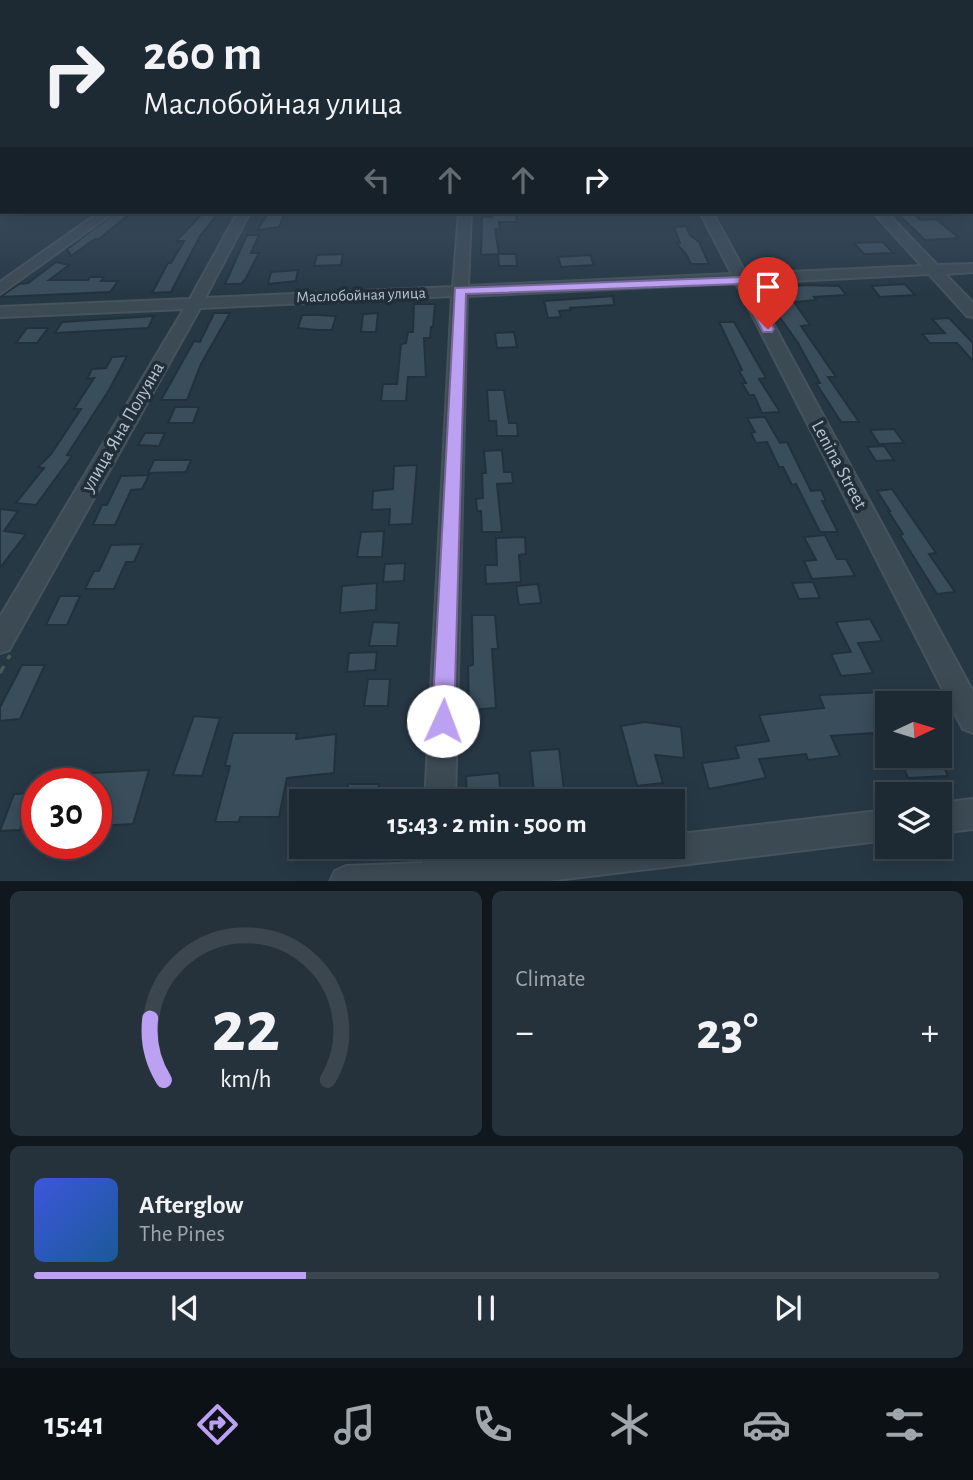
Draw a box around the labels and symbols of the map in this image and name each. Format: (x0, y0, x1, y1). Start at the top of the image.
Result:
pin (738, 257, 798, 329)
street label: Маслобойная улица (296, 285, 426, 306)
street label: улица Яна Полуяна (78, 359, 168, 496)
street label: Lenina Street (808, 418, 870, 512)
position arrow (406, 684, 480, 758)
north arrow (875, 691, 952, 768)
speed limit sign: 30 (21, 768, 112, 859)

